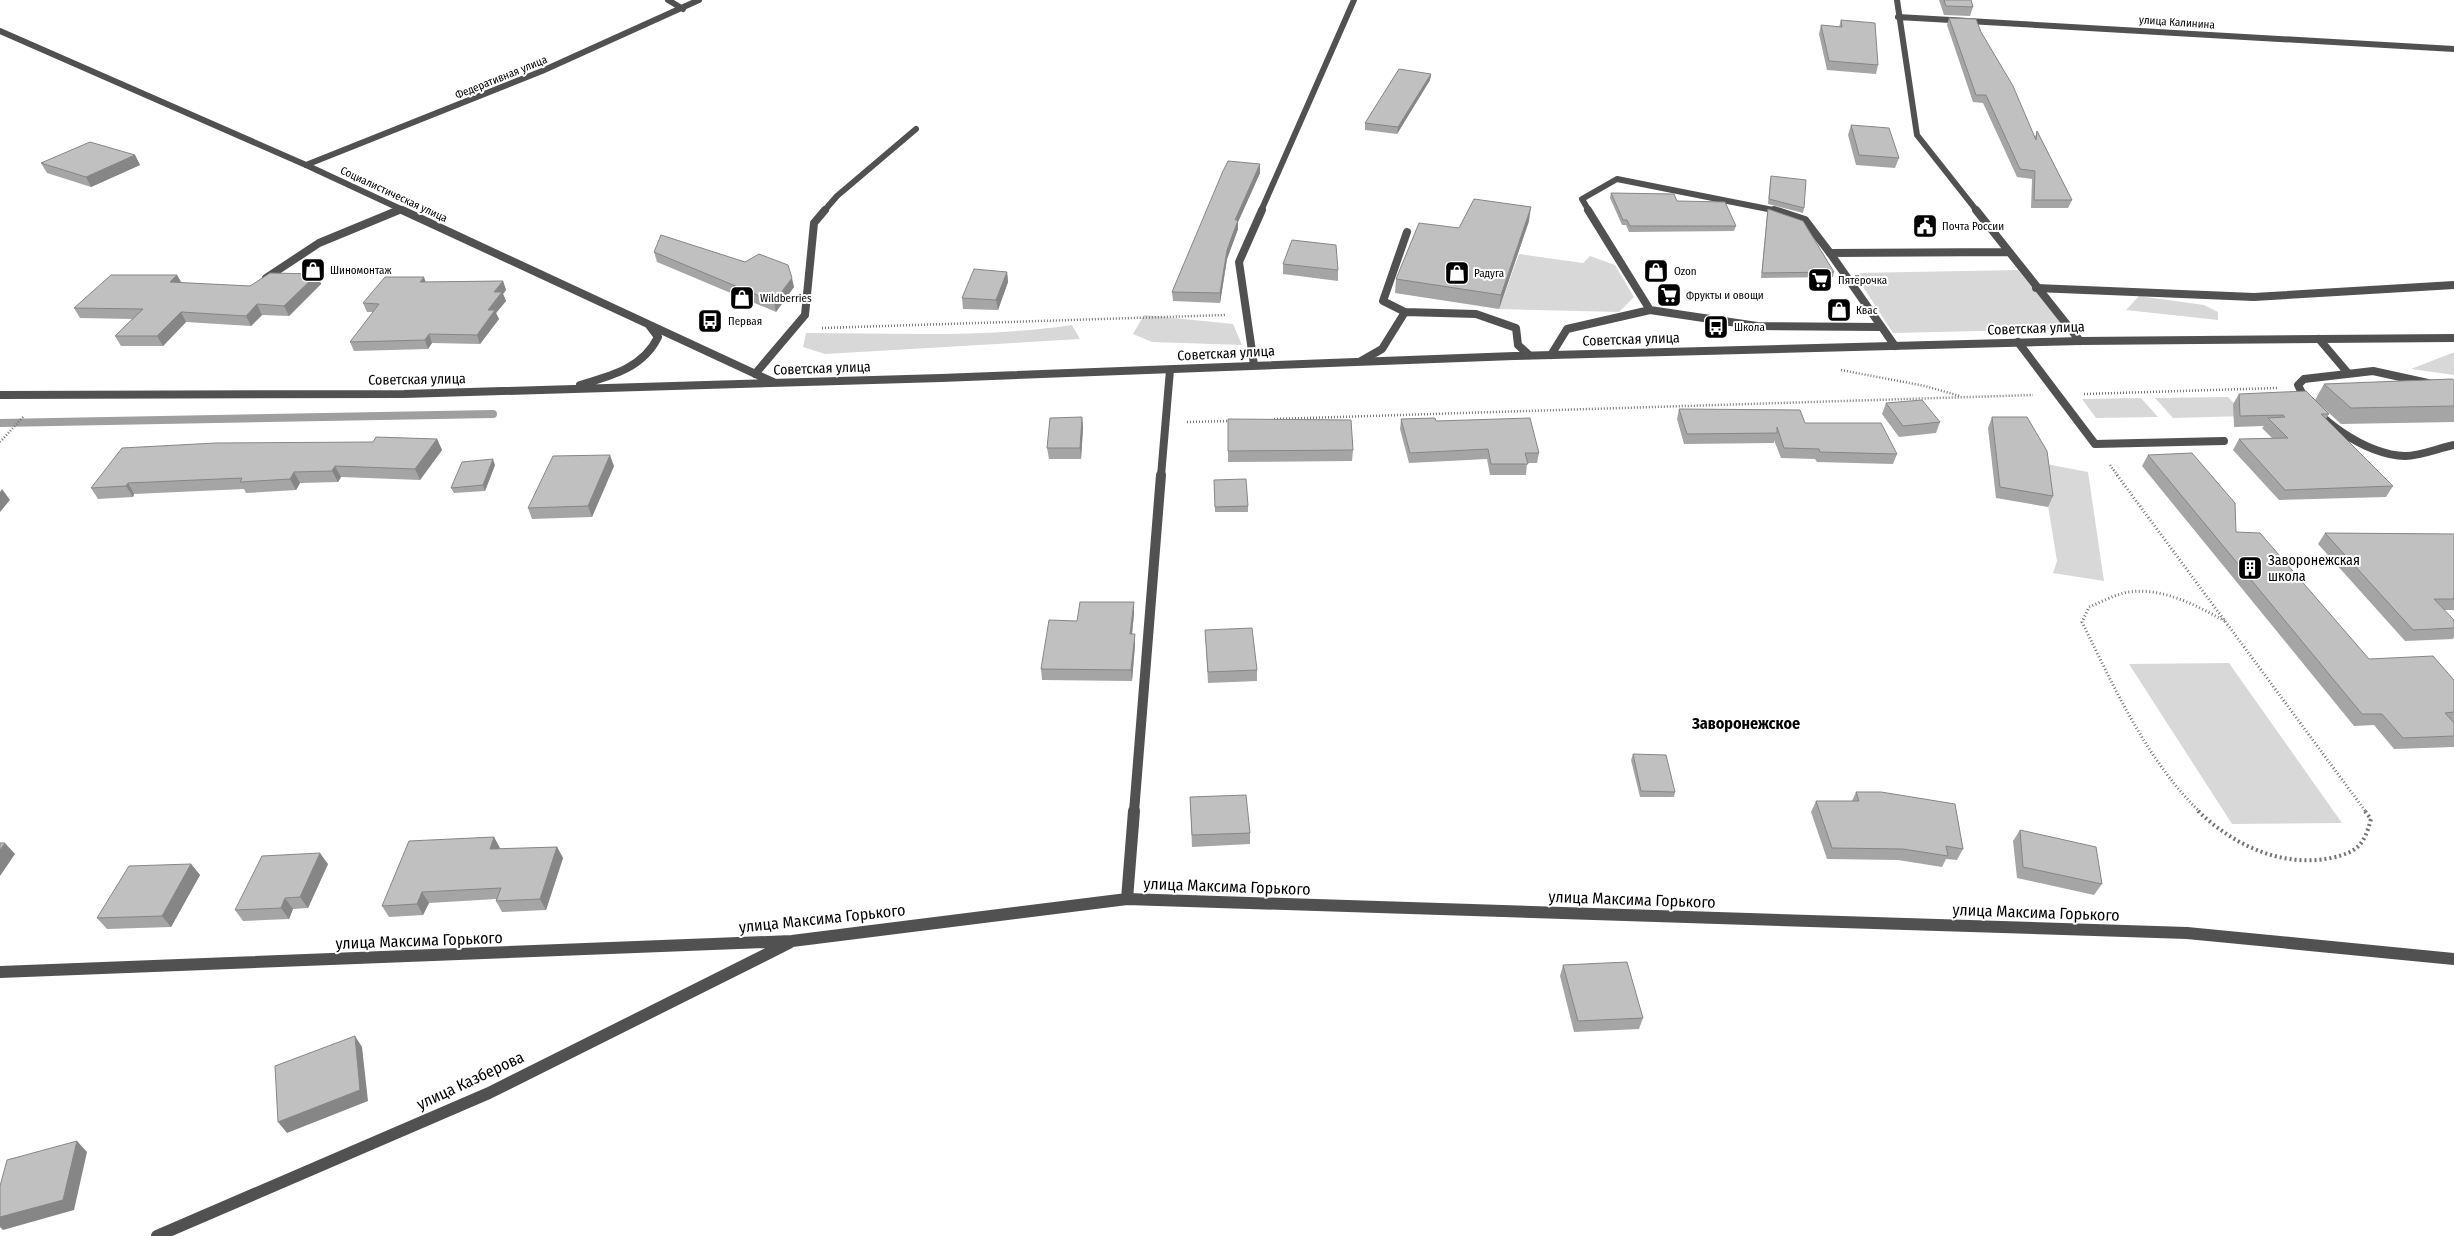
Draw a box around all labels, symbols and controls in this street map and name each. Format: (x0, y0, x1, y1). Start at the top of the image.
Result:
street label: улица Калинина (2139, 13, 2215, 32)
street label: Федеративная улица (453, 53, 549, 102)
street label: Социалистическая улица (338, 164, 449, 225)
public building icon: Почта России (1912, 213, 1938, 239)
place label: Почта России (1942, 220, 2004, 233)
shop icon: Шиномонтаж (300, 257, 326, 283)
shop icon: Ozon (1643, 258, 1669, 284)
shop icon: Радуга (1444, 260, 1470, 286)
place label: Шиномонтаж (330, 264, 391, 277)
place label: Ozon (1674, 265, 1697, 278)
place label: Радуга (1474, 267, 1504, 280)
supermarket icon: Пятёрочка (1807, 267, 1833, 293)
place label: Пятёрочка (1838, 274, 1887, 287)
supermarket icon: Фрукты и овощи (1656, 282, 1682, 308)
shop icon: Wildberries (729, 285, 755, 311)
place label: Фрукты и овощи (1686, 289, 1764, 302)
place label: Wildberries (760, 292, 812, 305)
shop icon: Квас (1826, 297, 1852, 323)
place label: Квас (1856, 304, 1878, 317)
bus stop icon: Первая (697, 308, 723, 334)
bus stop icon: Школа (1703, 314, 1729, 340)
place label: Первая (728, 315, 762, 328)
street label: Советская улица (1987, 318, 2085, 339)
place label: Школа (1734, 321, 1765, 334)
street label: Советская улица (1582, 329, 1680, 350)
street label: Советская улица (1177, 342, 1275, 365)
street label: Советская улица (773, 358, 871, 379)
street label: Советская улица (368, 370, 466, 389)
place label: Заворонежская школа (2268, 552, 2360, 585)
building icon: Заворонежская школа (2237, 555, 2263, 581)
district label: Заворонежское (1691, 714, 1800, 733)
street label: улица Максима Горького (1143, 874, 1311, 899)
street label: улица Максима Горького (1548, 887, 1716, 912)
street label: улица Максима Горького (738, 900, 906, 937)
street label: улица Максима Горького (1952, 900, 2120, 925)
street label: улица Максима Горького (335, 928, 503, 953)
street label: улица Казберова (414, 1047, 527, 1114)

